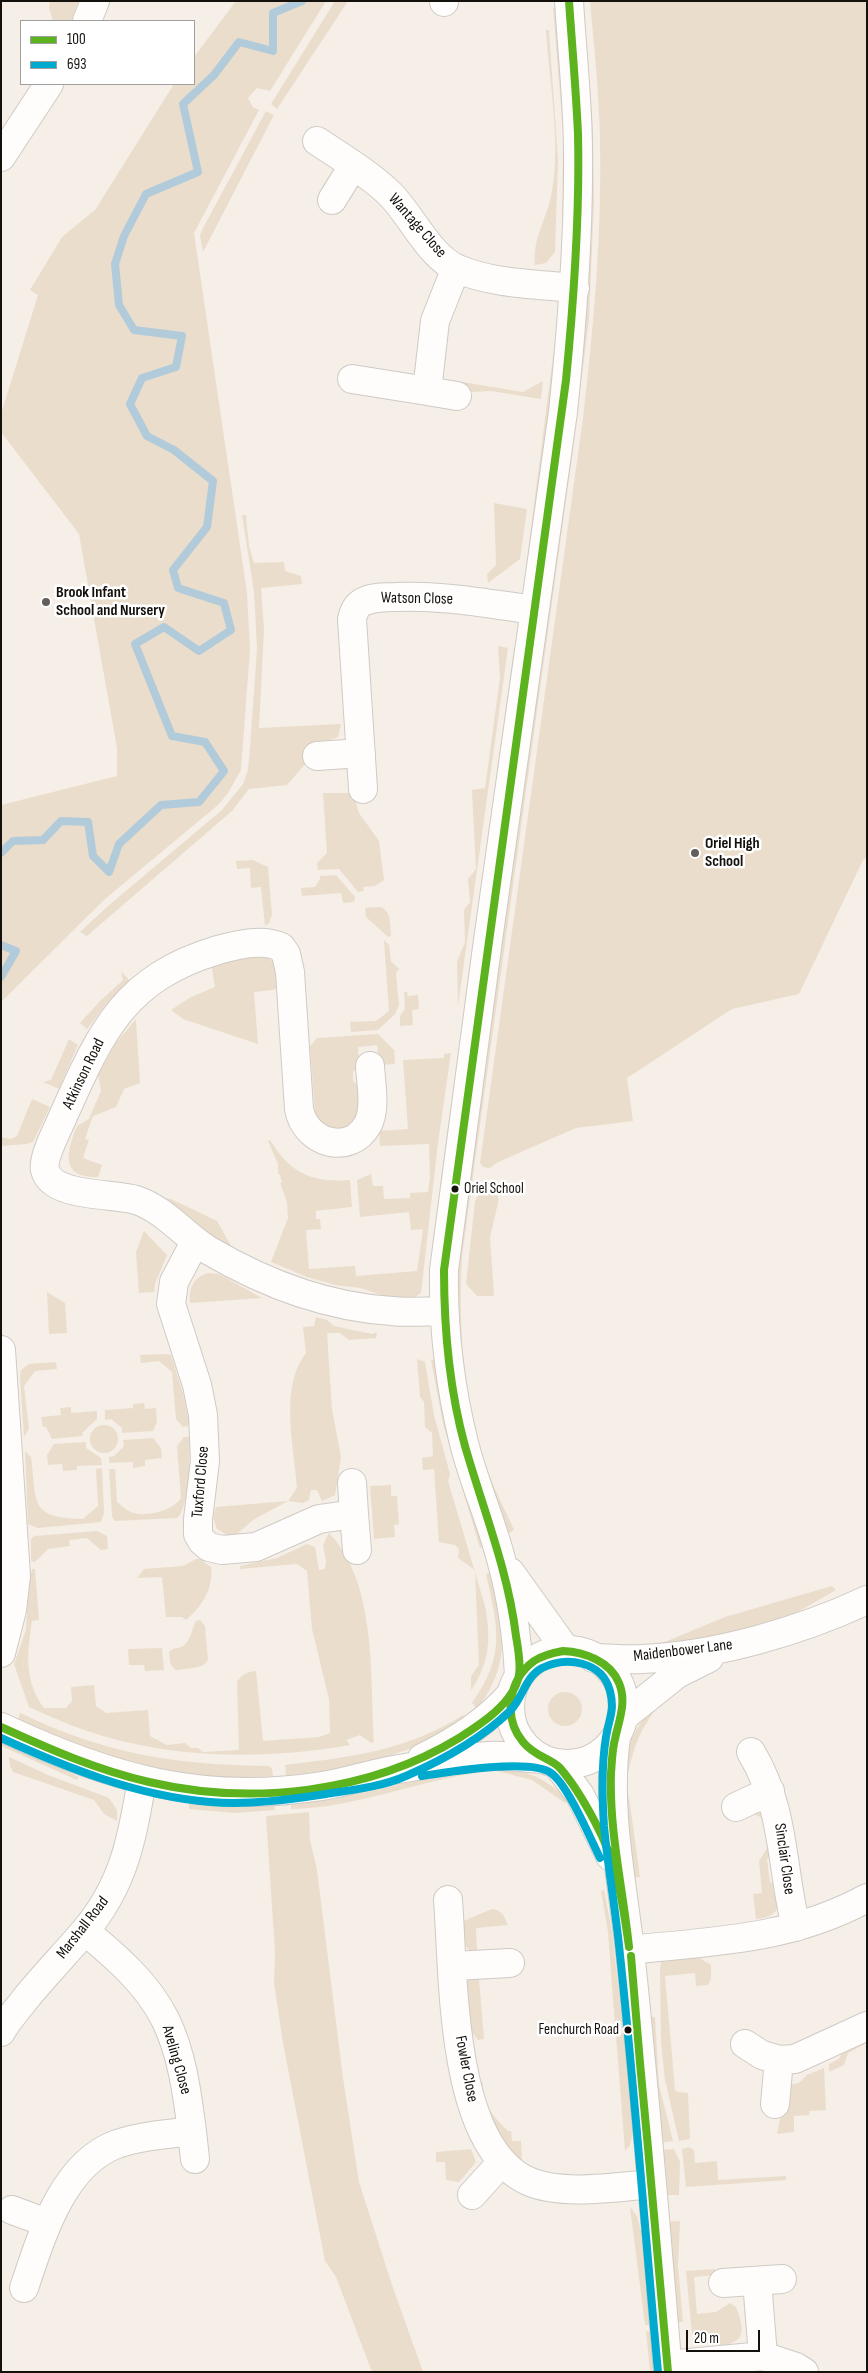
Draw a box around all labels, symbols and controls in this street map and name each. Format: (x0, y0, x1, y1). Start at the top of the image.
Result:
legend (20, 20, 195, 85)
text: 100 (67, 30, 86, 49)
text: 693 (67, 55, 86, 74)
street label: Wantage Close (384, 190, 450, 262)
place label: Brook Infant School and Nursery (56, 583, 165, 621)
street label: Watson Close (381, 589, 453, 609)
marker: Brook Infant School and Nursery (40, 596, 52, 608)
place label: Oriel High School (705, 834, 760, 872)
marker: Oriel High School (689, 847, 701, 859)
street label: Atkinson Road (59, 1036, 109, 1112)
place label: Oriel School (464, 1180, 524, 1198)
marker: Oriel School (450, 1184, 460, 1194)
street label: Tuxford Close (188, 1445, 214, 1519)
street label: Maidenbower Lane (632, 1635, 734, 1667)
street label: Sinclair Close (769, 1822, 799, 1896)
street label: Marshall Road (53, 1893, 113, 1963)
place label: Fenchurch Road (539, 2021, 619, 2039)
street label: Aveling Close (157, 2023, 195, 2097)
marker: Fenchurch Road (623, 2025, 633, 2035)
street label: Fowler Close (450, 2034, 482, 2104)
scale bar (688, 2320, 762, 2352)
text: 20 m (694, 2329, 719, 2348)

